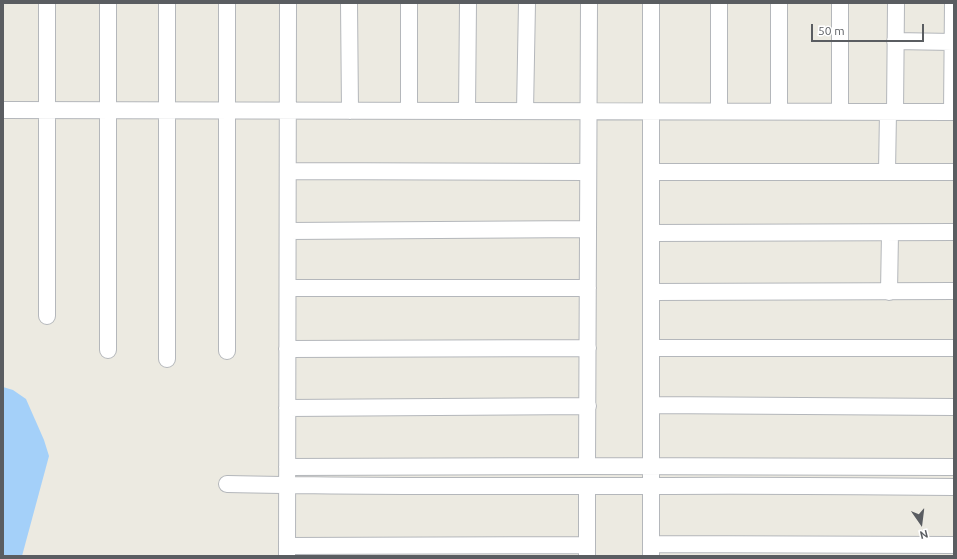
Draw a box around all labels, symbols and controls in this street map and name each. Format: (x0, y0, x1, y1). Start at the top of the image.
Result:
scale bar (813, 16, 926, 42)
text: 50 m (818, 24, 845, 37)
north arrow (901, 503, 941, 543)
text: N (918, 528, 929, 541)

